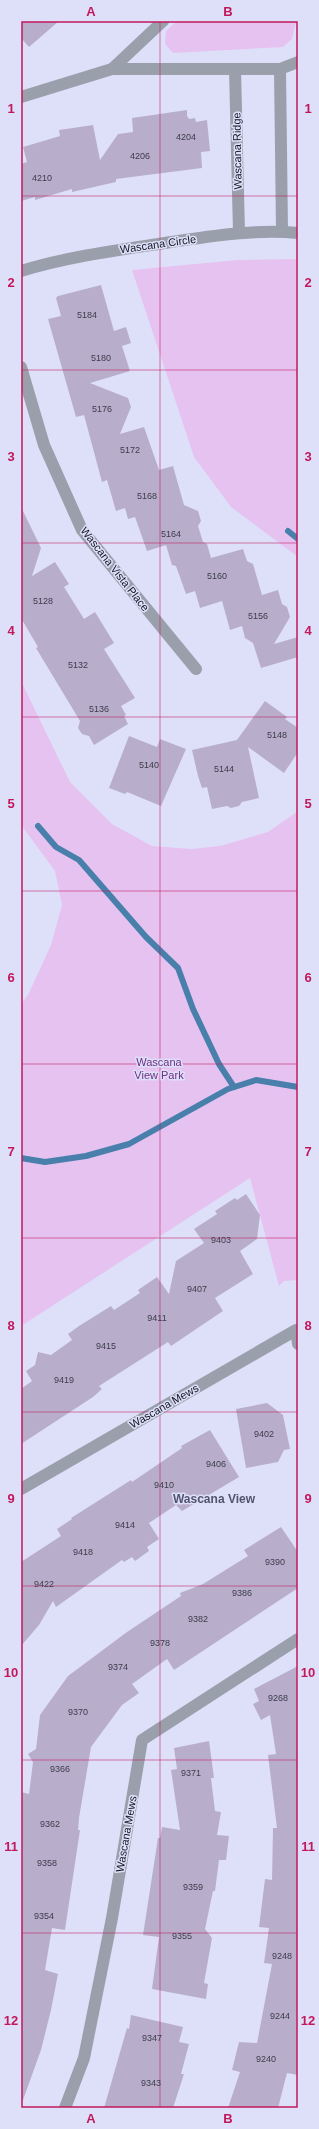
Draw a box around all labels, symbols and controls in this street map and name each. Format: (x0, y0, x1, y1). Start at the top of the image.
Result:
text: A (86, 4, 96, 19)
text: B (223, 4, 233, 19)
text: 1 (7, 101, 15, 116)
text: 1 (304, 101, 312, 116)
street label: Wascana Ridge (230, 112, 244, 190)
house number: 4204 (176, 132, 196, 142)
house number: 4206 (130, 151, 150, 161)
house number: 4210 (32, 173, 52, 183)
street label: Wascana Circle (119, 233, 197, 255)
text: 2 (7, 275, 15, 290)
text: 2 (304, 275, 312, 290)
house number: 5184 (77, 310, 97, 320)
house number: 5180 (91, 353, 111, 363)
house number: 5176 (92, 404, 112, 414)
house number: 5172 (120, 445, 140, 455)
text: 3 (7, 449, 15, 464)
text: 3 (304, 449, 312, 464)
house number: 5168 (137, 491, 157, 501)
street label: Wascana Vista Place (78, 525, 152, 613)
house number: 5164 (161, 529, 181, 539)
house number: 5160 (207, 571, 227, 581)
house number: 5128 (33, 596, 53, 606)
house number: 5156 (248, 611, 268, 621)
text: 4 (7, 623, 15, 638)
text: 4 (304, 623, 312, 638)
house number: 5132 (68, 660, 88, 670)
house number: 5136 (89, 704, 109, 714)
house number: 5148 (267, 730, 287, 740)
house number: 5140 (139, 760, 159, 770)
house number: 5144 (214, 764, 234, 774)
text: 5 (7, 796, 15, 811)
text: 5 (304, 796, 312, 811)
text: 6 (7, 970, 15, 985)
text: 6 (304, 970, 312, 985)
park label: Wascana View Park (134, 1056, 184, 1081)
text: 7 (7, 1144, 15, 1159)
text: 7 (304, 1144, 312, 1159)
house number: 9403 (211, 1235, 231, 1245)
house number: 9407 (187, 1284, 207, 1294)
house number: 9411 (147, 1313, 167, 1323)
text: 8 (7, 1318, 15, 1333)
text: 8 (304, 1318, 312, 1333)
house number: 9415 (96, 1341, 116, 1351)
house number: 9419 (54, 1375, 74, 1385)
street label: Wascana Mews (128, 1381, 201, 1431)
house number: 9402 (254, 1429, 274, 1439)
house number: 9406 (206, 1459, 226, 1469)
house number: 9410 (154, 1480, 174, 1490)
text: 9 (7, 1491, 15, 1506)
text: 9 (304, 1491, 312, 1506)
district label: Wascana View (173, 1492, 256, 1506)
house number: 9414 (115, 1520, 135, 1530)
house number: 9418 (73, 1547, 93, 1557)
house number: 9390 (265, 1557, 285, 1567)
house number: 9422 (34, 1579, 54, 1589)
house number: 9386 (232, 1588, 252, 1598)
house number: 9382 (188, 1614, 208, 1624)
house number: 9378 (150, 1638, 170, 1648)
house number: 9374 (108, 1662, 128, 1672)
text: 10 (4, 1665, 18, 1680)
text: 10 (301, 1665, 315, 1680)
house number: 9268 (268, 1693, 288, 1703)
house number: 9370 (68, 1707, 88, 1717)
house number: 9366 (50, 1764, 70, 1774)
house number: 9371 (181, 1768, 201, 1778)
street label: Wascana Mews (113, 1794, 139, 1873)
house number: 9362 (40, 1819, 60, 1829)
text: 11 (4, 1839, 18, 1854)
text: 11 (301, 1839, 315, 1854)
house number: 9358 (37, 1858, 57, 1868)
house number: 9359 (183, 1882, 203, 1892)
house number: 9354 (34, 1911, 54, 1921)
house number: 9355 (172, 1931, 192, 1941)
house number: 9248 (272, 1951, 292, 1961)
house number: 9244 (270, 2011, 290, 2021)
text: 12 (4, 2013, 18, 2028)
text: 12 (301, 2013, 315, 2028)
house number: 9347 (142, 2033, 162, 2043)
house number: 9240 (256, 2054, 276, 2064)
house number: 9343 (141, 2078, 161, 2088)
text: A (86, 2111, 96, 2126)
text: B (223, 2111, 233, 2126)

